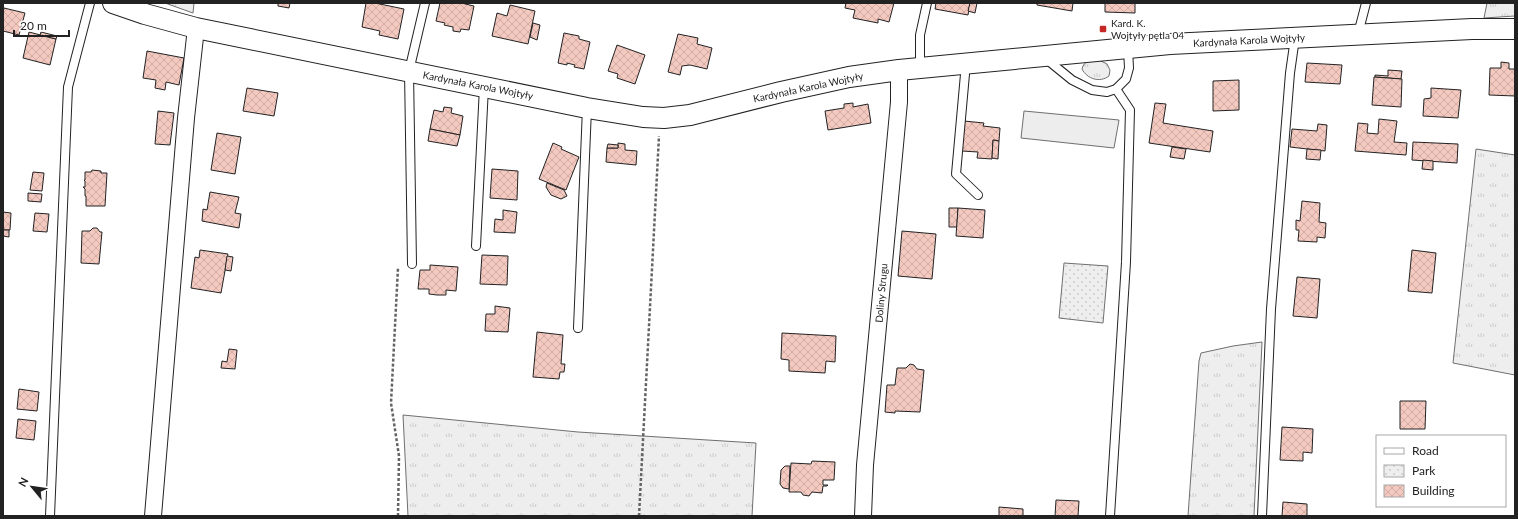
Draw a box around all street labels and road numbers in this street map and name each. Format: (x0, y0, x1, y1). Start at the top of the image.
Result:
street label: Kardynała Karola Wojtyły (1193, 31, 1306, 49)
street label: Kardynała Karola Wojtyły (422, 68, 535, 102)
street label: Kardynała Karola Wojtyły (752, 69, 865, 105)
street label: Doliny Strugu (872, 263, 890, 323)

